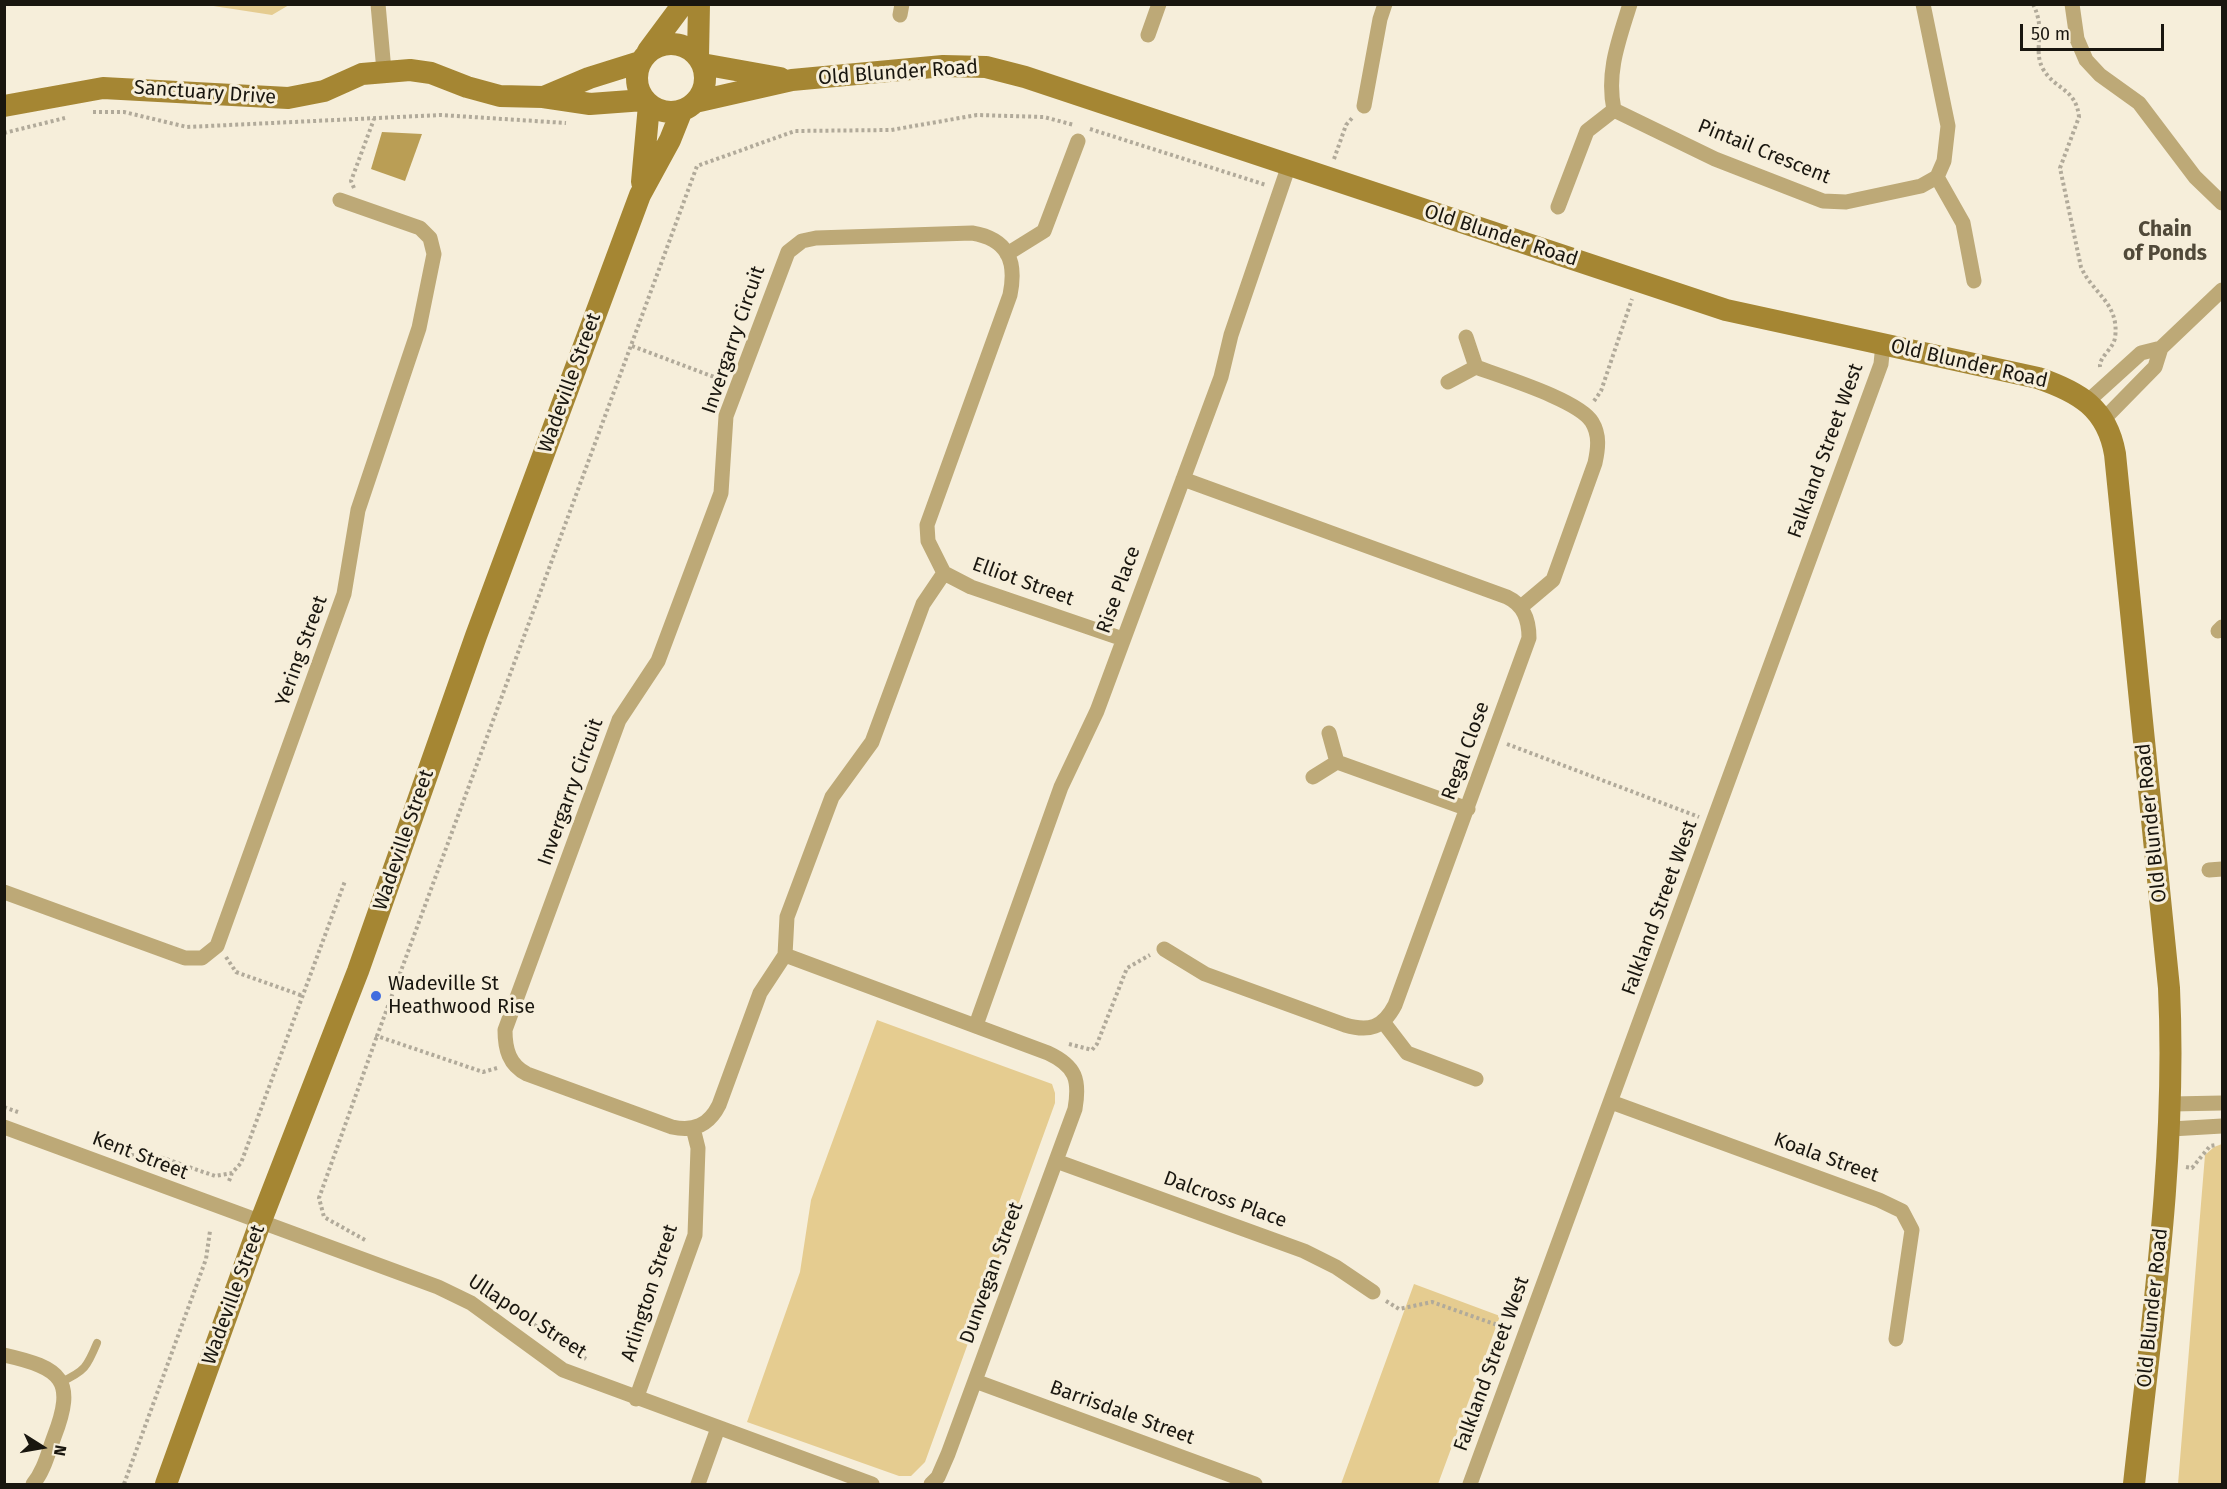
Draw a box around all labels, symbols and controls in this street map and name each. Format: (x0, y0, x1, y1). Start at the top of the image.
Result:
scale bar (2023, 12, 2167, 50)
text: 50 m (2031, 23, 2070, 45)
street label: Old Blunder Road (817, 55, 979, 91)
street label: Sanctuary Drive (133, 76, 277, 110)
street label: Pintail Crescent (1694, 114, 1834, 190)
street label: Old Blunder Road (1421, 200, 1581, 272)
district label: Chain of Ponds (2123, 217, 2207, 267)
street label: Invergarry Circuit (697, 263, 771, 417)
street label: Wadeville Street (534, 310, 606, 456)
street label: Old Blunder Road (1888, 334, 2050, 394)
street label: Falkland Street West (1783, 360, 1869, 542)
street label: Rise Place (1092, 543, 1146, 637)
street label: Elliot Street (969, 553, 1077, 611)
street label: Yering Street (271, 593, 333, 709)
street label: Regal Close (1437, 698, 1495, 804)
street label: Invergarry Circuit (533, 715, 609, 869)
street label: Old Blunder Road (2132, 742, 2172, 904)
street label: Wadeville Street (369, 767, 439, 913)
street label: Falkland Street West (1617, 817, 1703, 999)
place label: Wadeville St Heathwood Rise (388, 972, 535, 1019)
marker: Wadeville St Heathwood Rise (369, 989, 383, 1003)
street label: Kent Street (89, 1127, 191, 1185)
street label: Koala Street (1770, 1128, 1882, 1188)
street label: Dalcross Place (1160, 1167, 1290, 1233)
street label: Dunvegan Street (955, 1199, 1029, 1347)
street label: Arlington Street (617, 1221, 683, 1365)
street label: Wadeville Street (198, 1222, 270, 1368)
street label: Old Blunder Road (2133, 1227, 2173, 1389)
street label: Ullapool Street (463, 1270, 591, 1364)
street label: Falkland Street West (1449, 1273, 1535, 1455)
street label: Barrisdale Street (1046, 1376, 1198, 1450)
north arrow (12, 1417, 72, 1477)
text: N (50, 1444, 70, 1458)

